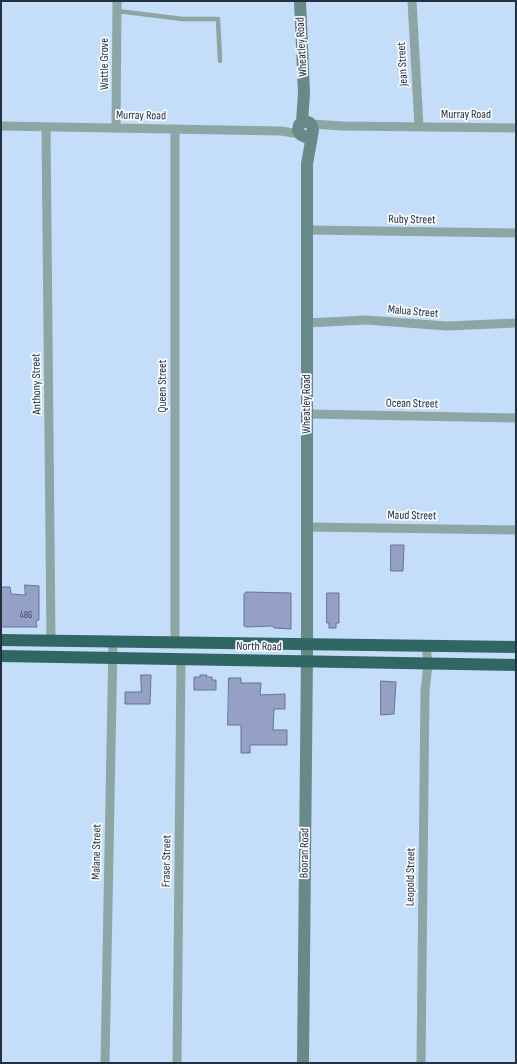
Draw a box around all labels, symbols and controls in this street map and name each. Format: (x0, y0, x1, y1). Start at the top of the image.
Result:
street label: Wheatley Road (293, 17, 311, 77)
street label: Wattle Grove (98, 38, 112, 90)
street label: Jean Street (395, 42, 411, 86)
street label: Murray Road (116, 108, 166, 124)
street label: Murray Road (441, 108, 491, 122)
street label: Ruby Street (388, 212, 436, 228)
street label: Malua Street (387, 303, 439, 321)
street label: Anthony Street (29, 353, 45, 415)
street label: Queen Street (156, 360, 170, 412)
street label: Wheatley Road (300, 374, 314, 434)
street label: Ocean Street (386, 396, 438, 412)
street label: Maud Street (387, 508, 437, 524)
house number: 486 (20, 609, 32, 621)
street label: North Road (236, 639, 282, 655)
street label: Malane Street (89, 824, 105, 880)
street label: Booran Road (297, 828, 313, 878)
street label: Fraser Street (159, 835, 175, 887)
street label: Leopold Street (403, 848, 419, 906)

